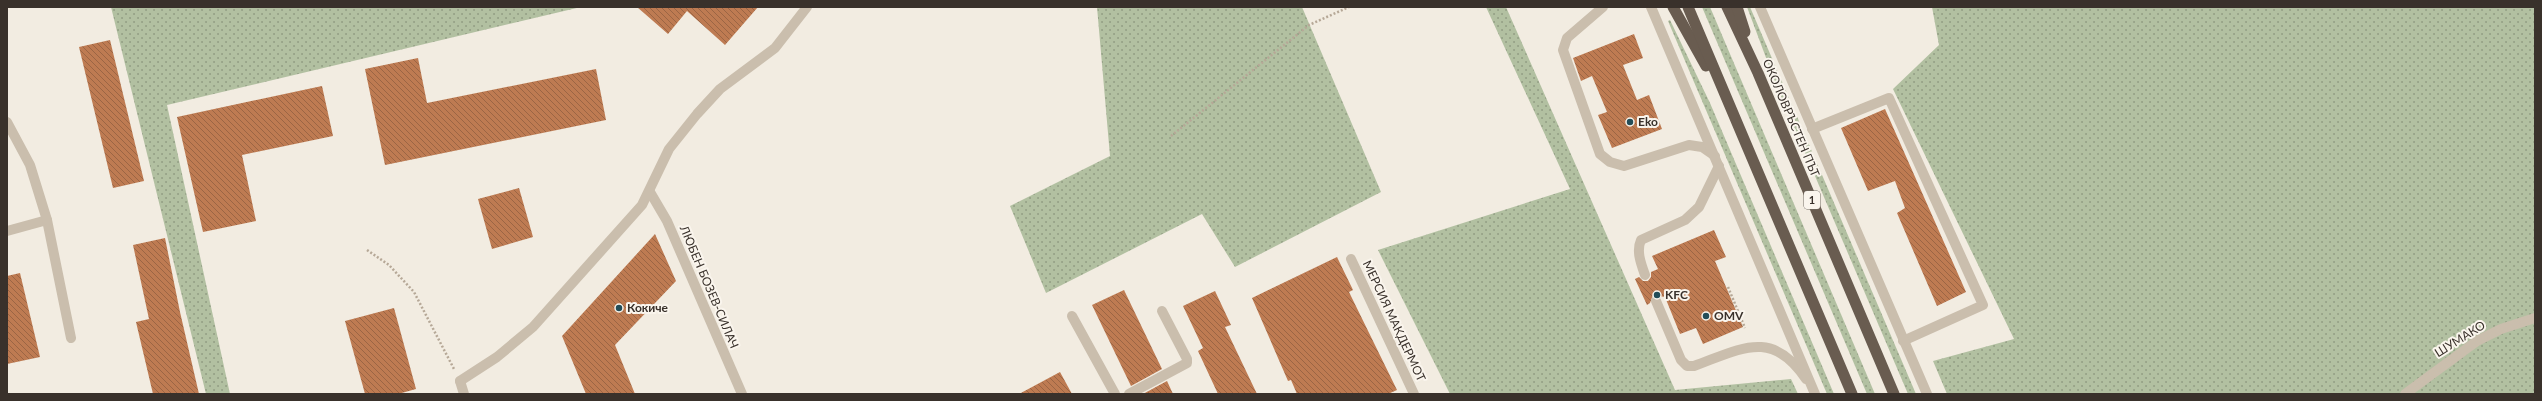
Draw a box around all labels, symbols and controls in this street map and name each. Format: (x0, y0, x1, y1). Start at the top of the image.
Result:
street label: ОКОЛОВРЪСТЕН ПЪТ (1760, 57, 1823, 179)
place label: Eko (1638, 114, 1658, 129)
marker: Eko (1625, 117, 1635, 127)
road number: 1 (1804, 191, 1820, 209)
street label: ЛЮБЕН БОЗЕВ-СИЛАЧ (676, 222, 742, 351)
street label: МЕРСИЯ МАКДЕРМОТ (1360, 258, 1429, 384)
place label: KFC (1665, 287, 1688, 302)
marker: KFC (1652, 290, 1662, 300)
place label: Кокиче (627, 300, 669, 315)
marker: Кокиче (614, 303, 624, 313)
place label: OMV (1714, 308, 1744, 323)
marker: OMV (1701, 311, 1711, 321)
street label: ШУМАКО (2432, 317, 2488, 360)

